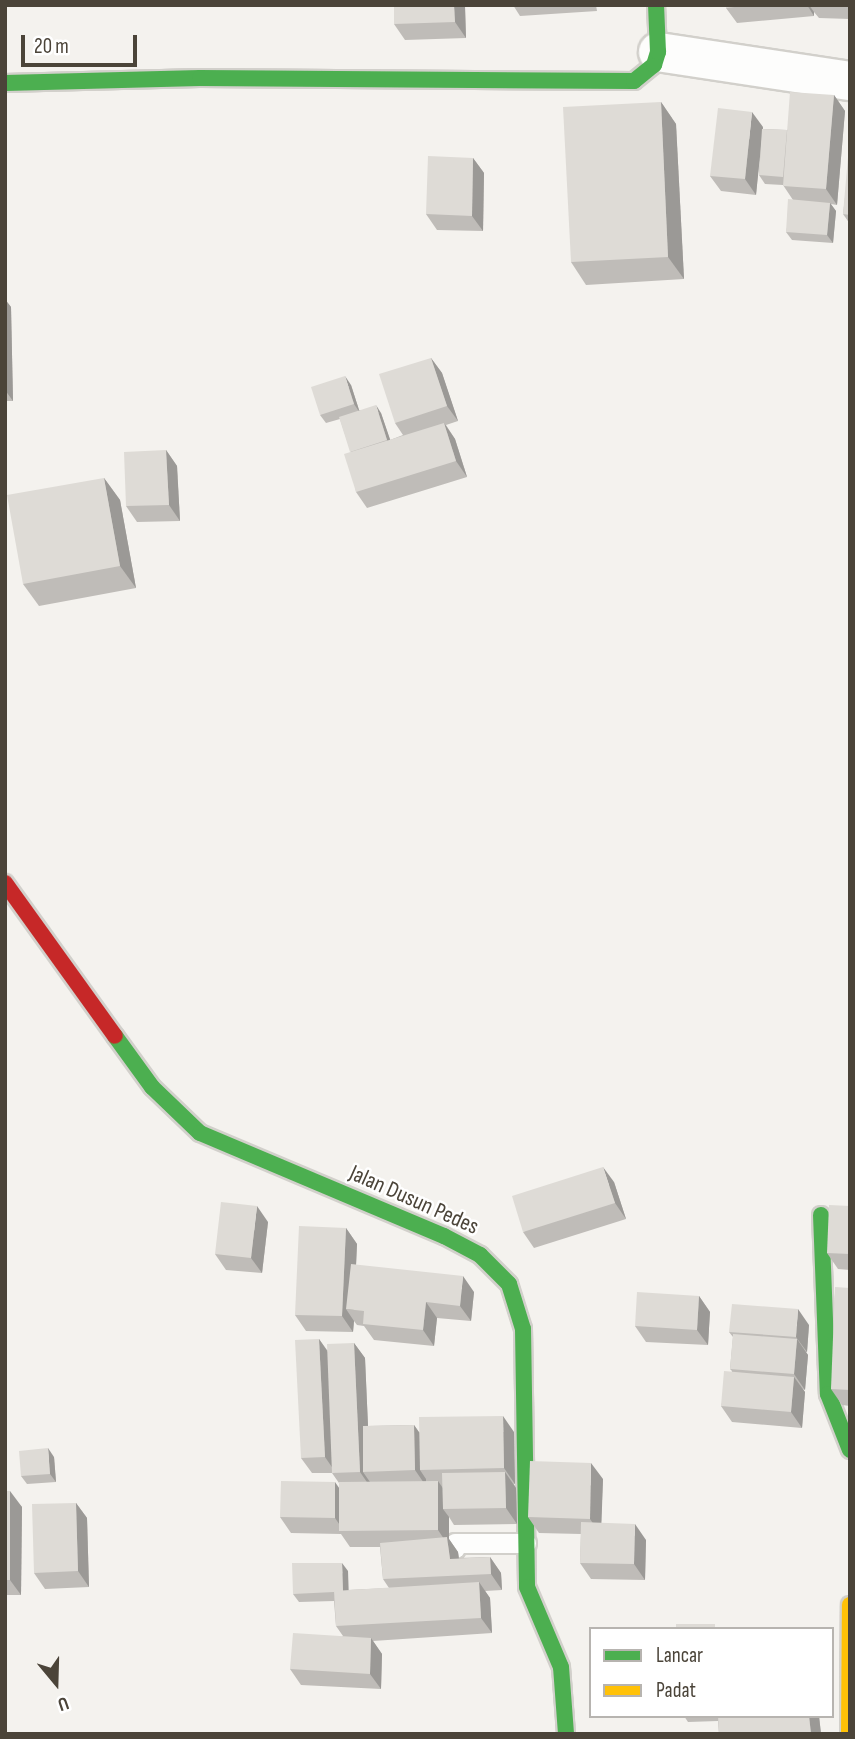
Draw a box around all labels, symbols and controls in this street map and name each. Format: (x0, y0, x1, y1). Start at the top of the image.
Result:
scale bar (24, 21, 140, 65)
text: 20 m (34, 34, 69, 59)
street label: Jalan Dusun Pedes (345, 1159, 483, 1241)
legend (589, 1627, 834, 1718)
text: Lancar (656, 1643, 703, 1668)
north arrow (21, 1648, 91, 1718)
text: Padat (656, 1678, 696, 1703)
text: U (55, 1691, 71, 1716)

